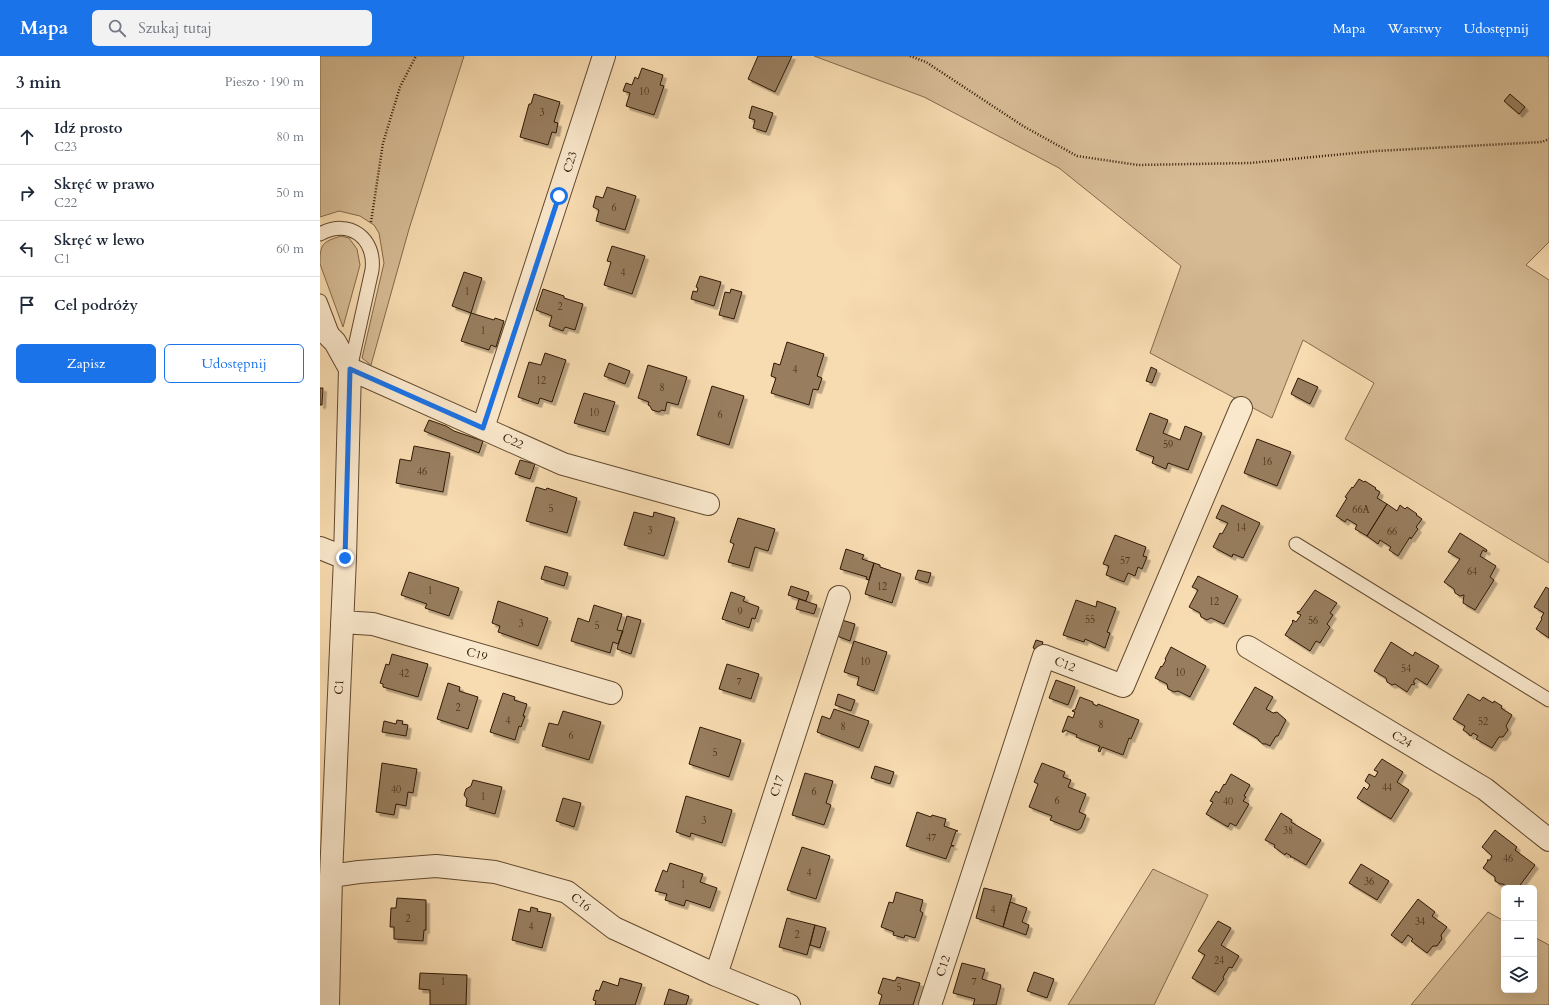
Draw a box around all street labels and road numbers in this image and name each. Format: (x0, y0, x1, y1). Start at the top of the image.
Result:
street label: C23 (559, 149, 581, 175)
street label: C22 (500, 429, 526, 453)
street label: C19 (464, 643, 490, 665)
street label: C12 (1052, 653, 1078, 675)
street label: C1 (331, 679, 347, 695)
street label: C24 (1389, 727, 1415, 751)
street label: C17 (766, 773, 788, 799)
street label: C16 (568, 889, 594, 915)
street label: C12 (932, 953, 954, 979)

